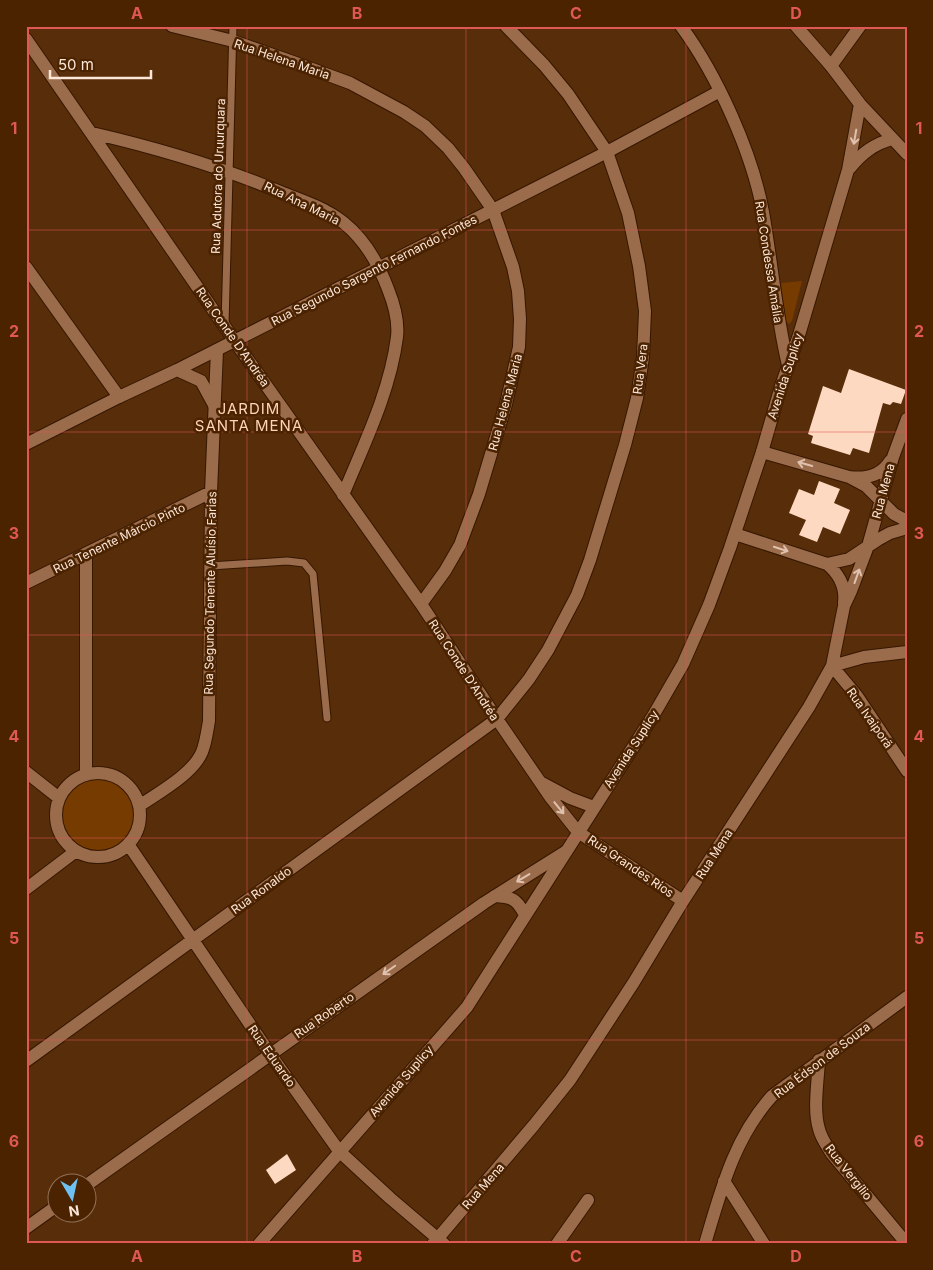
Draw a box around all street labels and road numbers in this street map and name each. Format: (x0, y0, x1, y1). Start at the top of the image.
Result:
street label: Rua Helena Maria (232, 36, 332, 82)
street label: Rua Adutora do Uruurquara (208, 98, 228, 254)
street label: Rua Ana Maria (262, 178, 342, 228)
street label: Rua Condessa Amália (752, 200, 786, 324)
street label: Rua Segundo Sargento Fernando Fontes (269, 211, 479, 329)
street label: Rua Conde D'Andréa (193, 284, 273, 390)
street label: Avenida Suplicy (764, 331, 806, 421)
street label: Rua Vera (629, 343, 651, 395)
street label: Rua Helena Maria (485, 352, 525, 452)
street label: Rua Mena (868, 462, 898, 520)
street label: Rua Segundo Tenente Aluísio Farias (201, 491, 219, 695)
street label: Rua Tenente Márcio Pinto (51, 499, 187, 577)
street label: Rua Conde D'Andréa (426, 616, 502, 724)
street label: Rua Ivaiporã (844, 685, 896, 751)
street label: Avenida Suplicy (600, 707, 662, 791)
street label: Rua Mena (692, 826, 736, 882)
street label: Rua Grandes Rios (585, 832, 677, 900)
street label: Rua Ronaldo (228, 863, 294, 917)
street label: Rua Roberto (291, 989, 357, 1041)
street label: Rua Édson de Souza (771, 1019, 873, 1101)
street label: Rua Eduardo (245, 1022, 299, 1090)
street label: Avenida Suplicy (366, 1042, 436, 1120)
street label: Rua Vergílio (822, 1141, 876, 1203)
street label: Rua Mena (459, 1160, 507, 1212)

